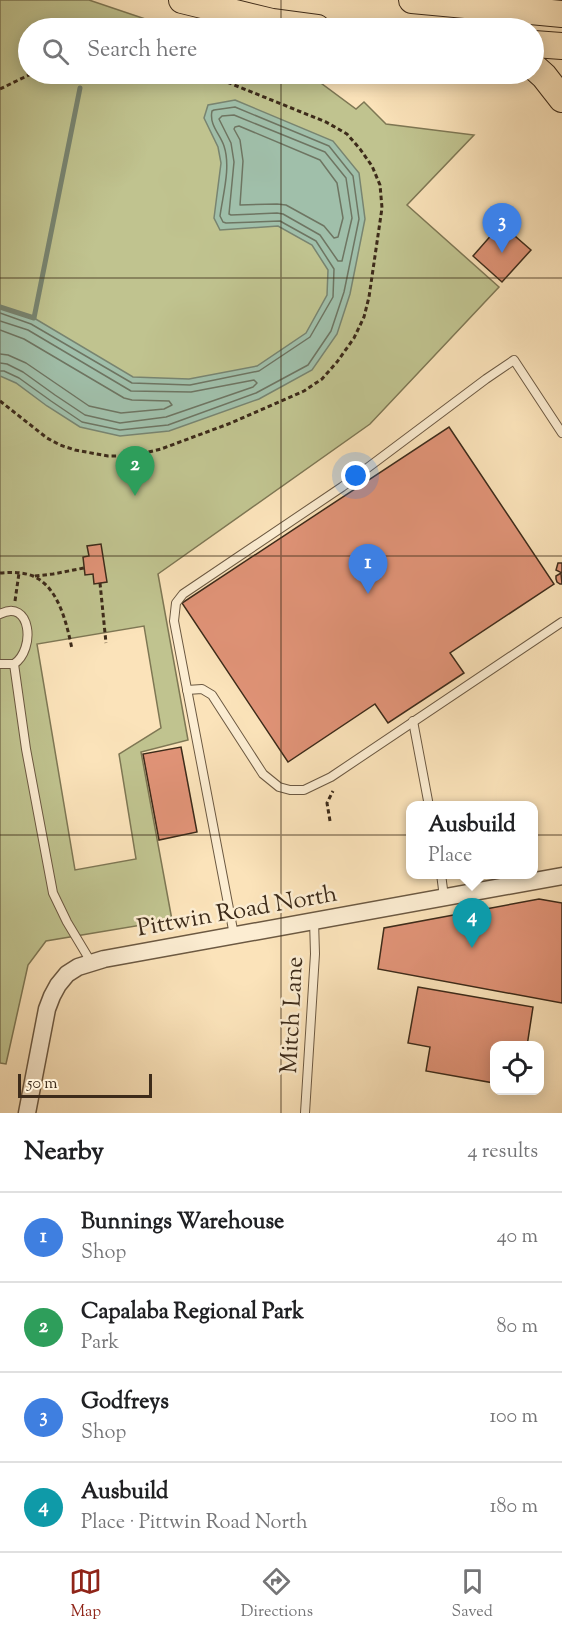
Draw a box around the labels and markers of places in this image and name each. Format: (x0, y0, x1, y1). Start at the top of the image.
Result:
pin: 3 (482, 204, 522, 253)
pin: 2 (116, 446, 154, 496)
pin: 1 (348, 544, 388, 594)
pin: 4 (452, 898, 492, 948)

